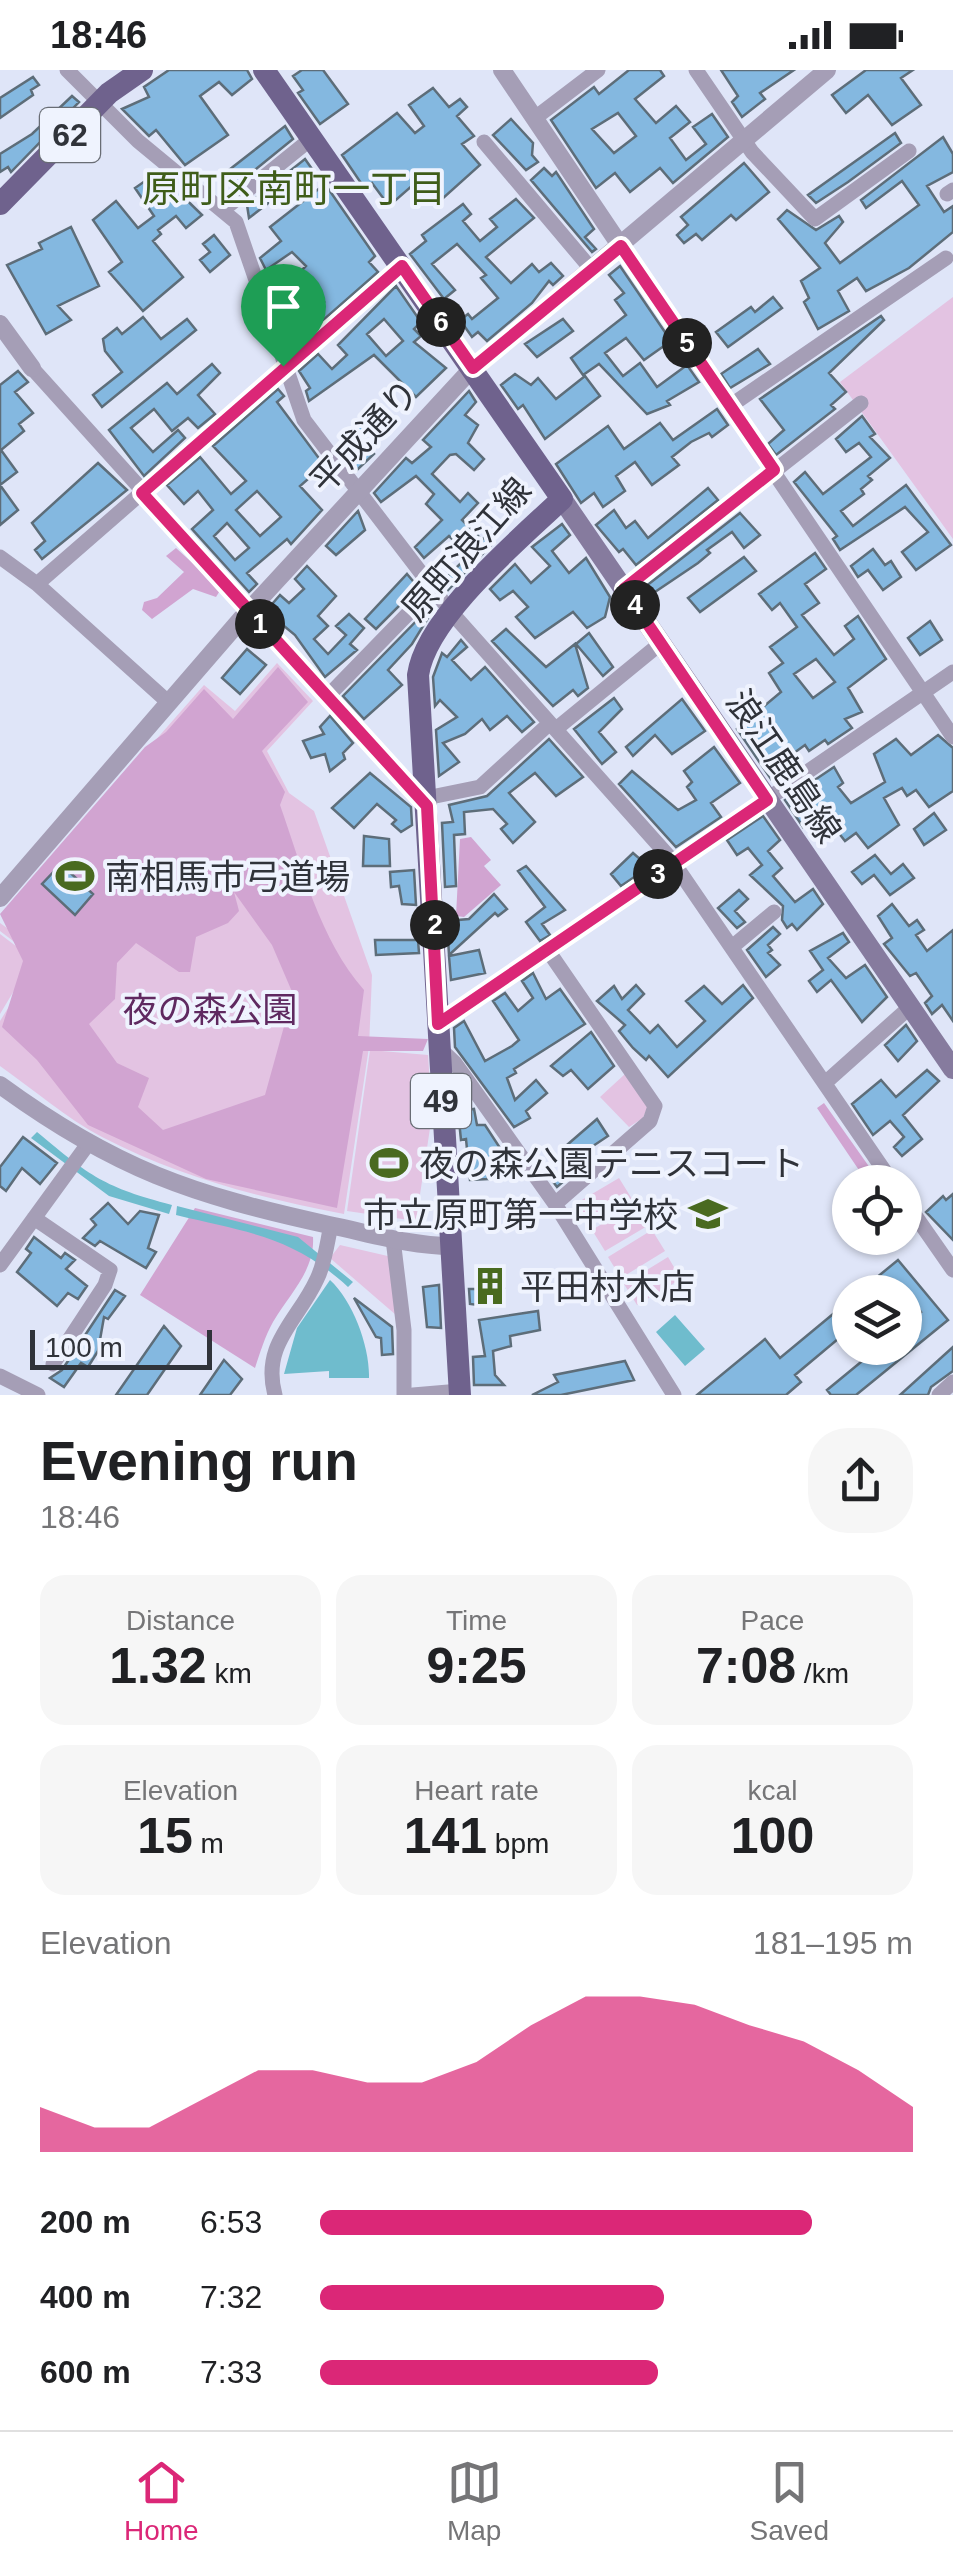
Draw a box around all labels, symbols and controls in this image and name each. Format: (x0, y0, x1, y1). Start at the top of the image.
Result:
text: 18:46 (50, 14, 147, 56)
road number: 62 (40, 108, 100, 162)
district label: 原町区南町一丁目 (142, 168, 446, 210)
pin (241, 264, 326, 367)
icon: arrive (256, 279, 311, 334)
pin: 6 (416, 297, 466, 347)
text: 6 (433, 306, 449, 337)
pin: 5 (662, 318, 712, 368)
text: 5 (679, 327, 695, 358)
street label: 平成通り (302, 372, 426, 500)
street label: 原町浪江線 (394, 470, 538, 628)
pin: 4 (610, 580, 660, 630)
text: 4 (627, 589, 643, 620)
pin: 1 (235, 599, 285, 649)
text: 1 (252, 608, 268, 639)
street label: 浪江鹿島線 (719, 683, 849, 849)
pin: 3 (633, 849, 683, 899)
sports icon: 南相馬市弓道場 (54, 855, 96, 897)
place label: 南相馬市弓道場 (105, 857, 350, 896)
text: 3 (650, 858, 666, 889)
pin: 2 (410, 900, 460, 950)
text: 2 (427, 909, 443, 940)
park label: 夜の森公園 (122, 990, 298, 1029)
road number: 49 (411, 1074, 471, 1128)
sports icon: 夜の森公園テニスコート (368, 1142, 410, 1184)
place label: 夜の森公園テニスコート (419, 1144, 804, 1183)
map controls (832, 1165, 922, 1365)
button: locate (832, 1165, 922, 1255)
school or university icon: 市立原町第一中学校 (687, 1193, 729, 1235)
place label: 市立原町第一中学校 (363, 1195, 678, 1234)
building icon: 平田村木店 (469, 1265, 511, 1307)
place label: 平田村木店 (520, 1267, 695, 1306)
button: layers (832, 1275, 922, 1365)
scale bar (30, 1325, 212, 1370)
text: 100 m (45, 1332, 123, 1363)
button: share (808, 1428, 913, 1533)
text: Evening run (40, 1430, 358, 1492)
text: 18:46 (40, 1499, 120, 1535)
text: Distance (126, 1605, 235, 1636)
text: Time (446, 1605, 507, 1636)
text: Pace (741, 1605, 804, 1636)
text: 1.32 (109, 1638, 207, 1694)
text: 9:25 (426, 1638, 527, 1694)
text: 7:08 (696, 1638, 796, 1694)
text: km (207, 1658, 252, 1689)
text: /km (796, 1658, 849, 1689)
text: Elevation (123, 1775, 238, 1806)
text: Heart rate (414, 1775, 539, 1806)
text: kcal (748, 1775, 797, 1806)
text: 15 (137, 1808, 193, 1864)
text: 141 (404, 1808, 487, 1864)
text: 100 (731, 1808, 814, 1864)
text: m (193, 1828, 224, 1859)
text: bpm (487, 1828, 549, 1859)
text: Elevation (40, 1925, 172, 1961)
text: 181–195 m (753, 1925, 913, 1961)
text: 200 m (40, 2204, 131, 2240)
text: 6:53 (200, 2204, 262, 2240)
text: 400 m (40, 2279, 131, 2315)
text: 7:32 (200, 2279, 262, 2315)
text: 600 m (40, 2354, 131, 2390)
text: 7:33 (200, 2354, 262, 2390)
tab: Home (124, 2455, 199, 2547)
tab: Map (447, 2455, 502, 2547)
tab: Saved (750, 2455, 829, 2547)

